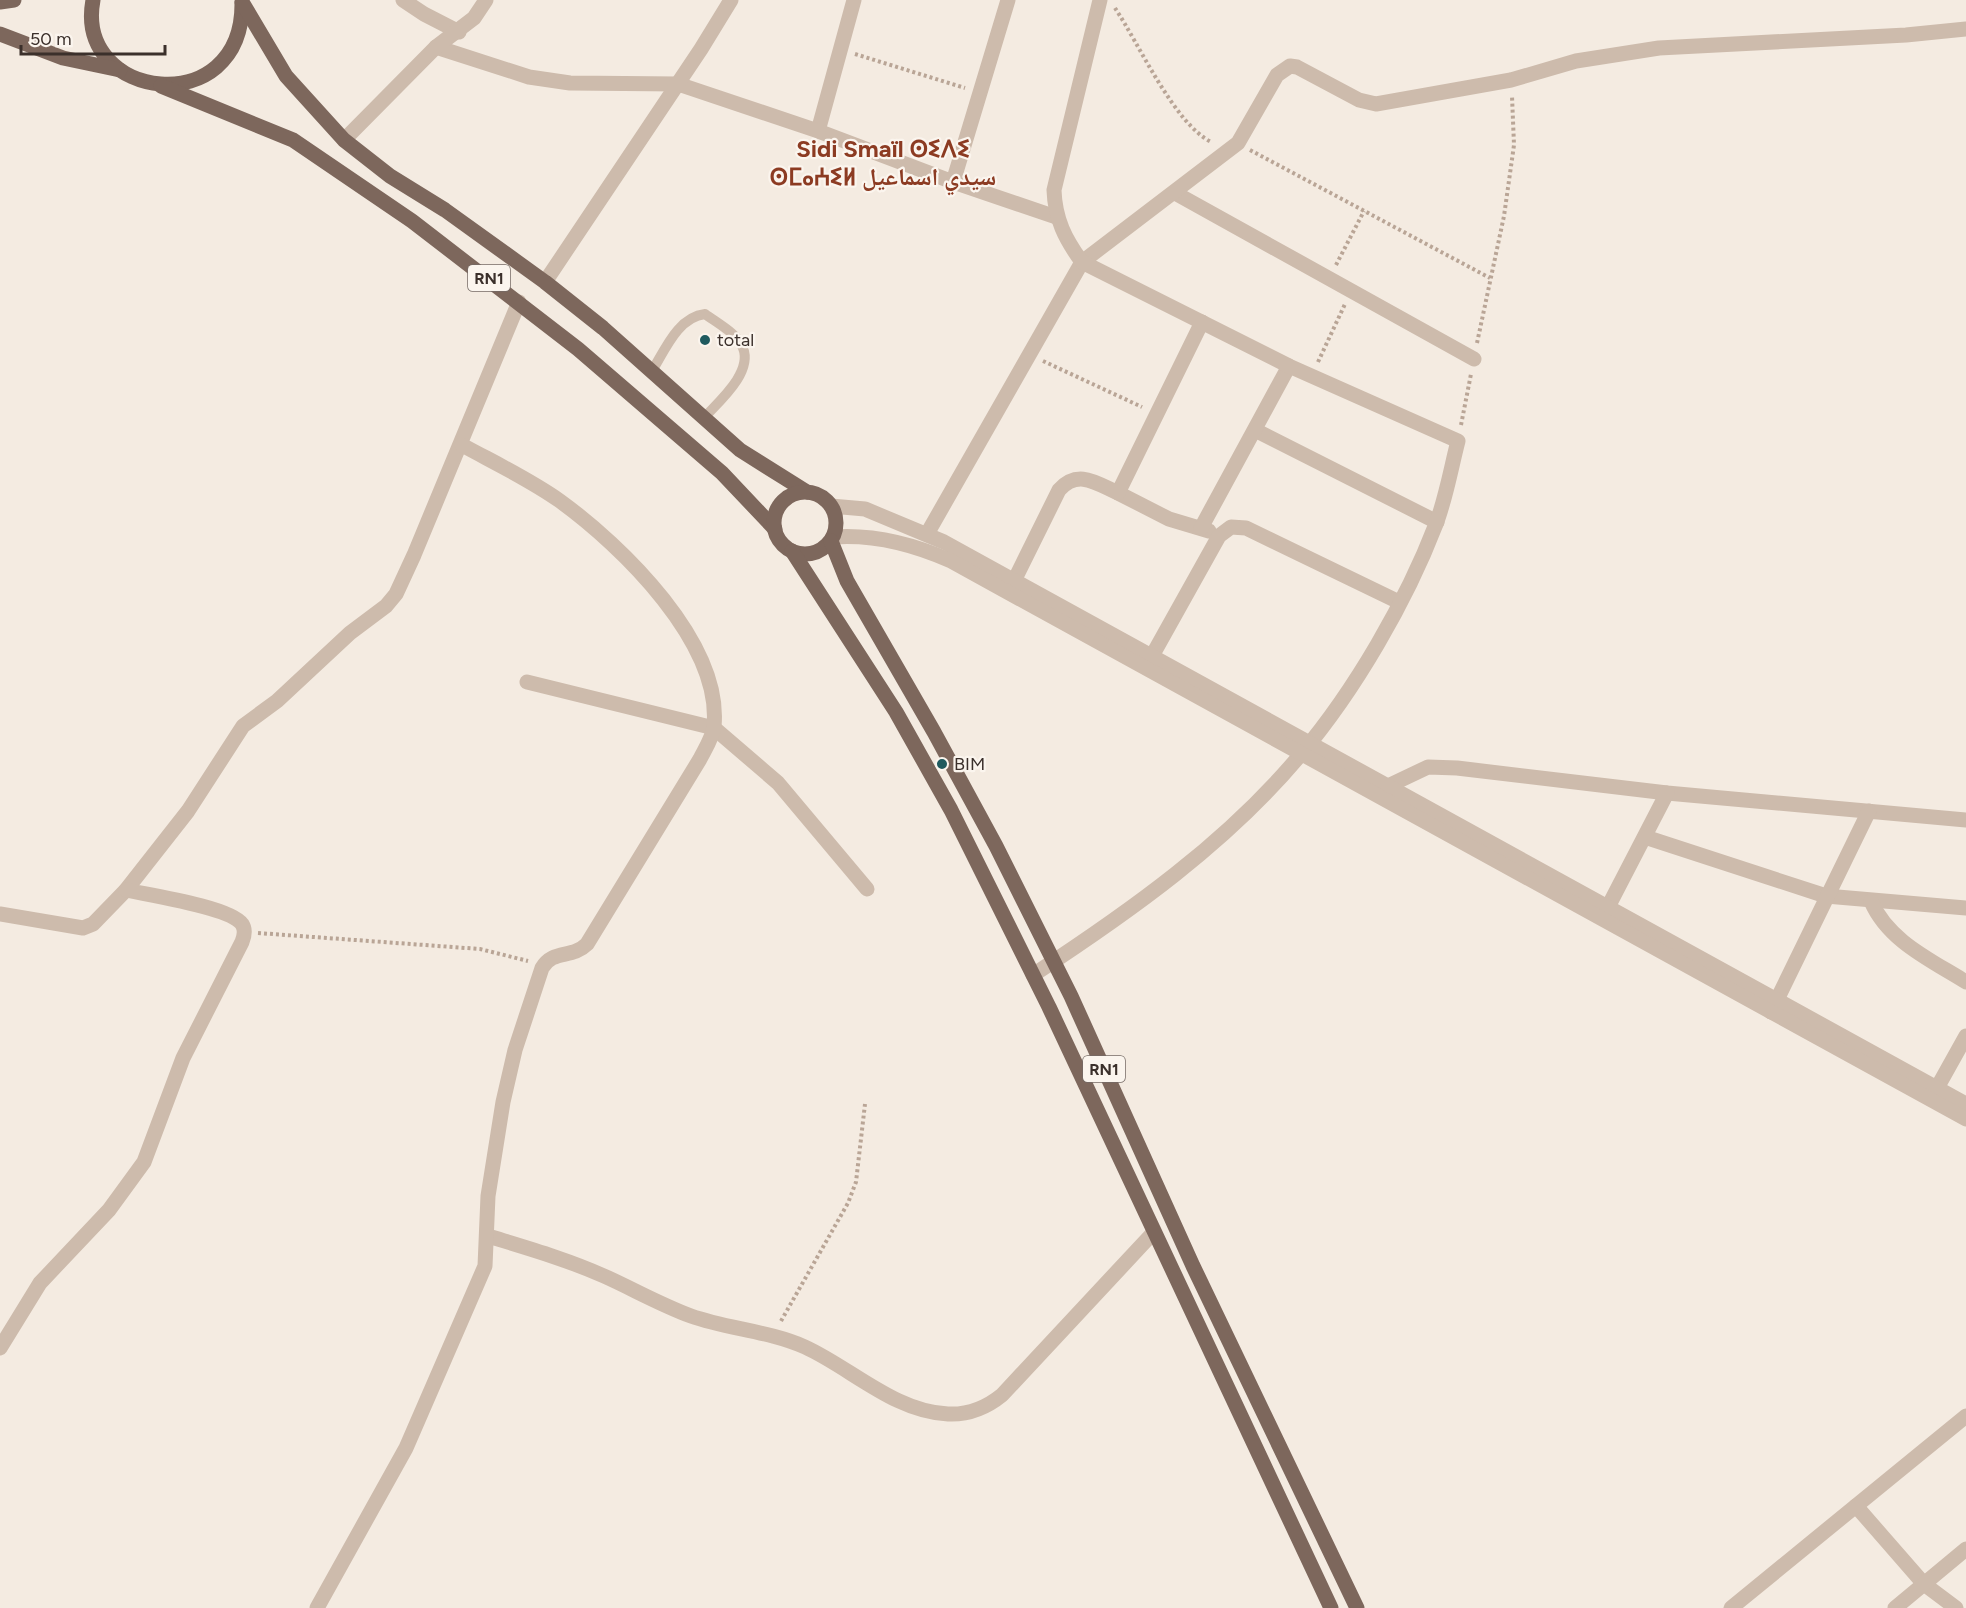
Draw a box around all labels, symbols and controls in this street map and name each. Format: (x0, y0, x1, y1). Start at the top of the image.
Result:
scale bar (21, 18, 165, 56)
text: 50 m (30, 28, 72, 50)
district label: Sidi Smaïl ⵙⵉⴷⵉ ⵙⵎⴰⵄⵉⵍ سيدي اسماعيل (770, 134, 996, 196)
road number: RN1 (468, 265, 510, 291)
place label: total (717, 329, 754, 351)
marker: total (698, 333, 712, 347)
place label: BIM (954, 753, 985, 775)
marker: BIM (935, 757, 949, 771)
road number: RN1 (1083, 1056, 1125, 1082)

